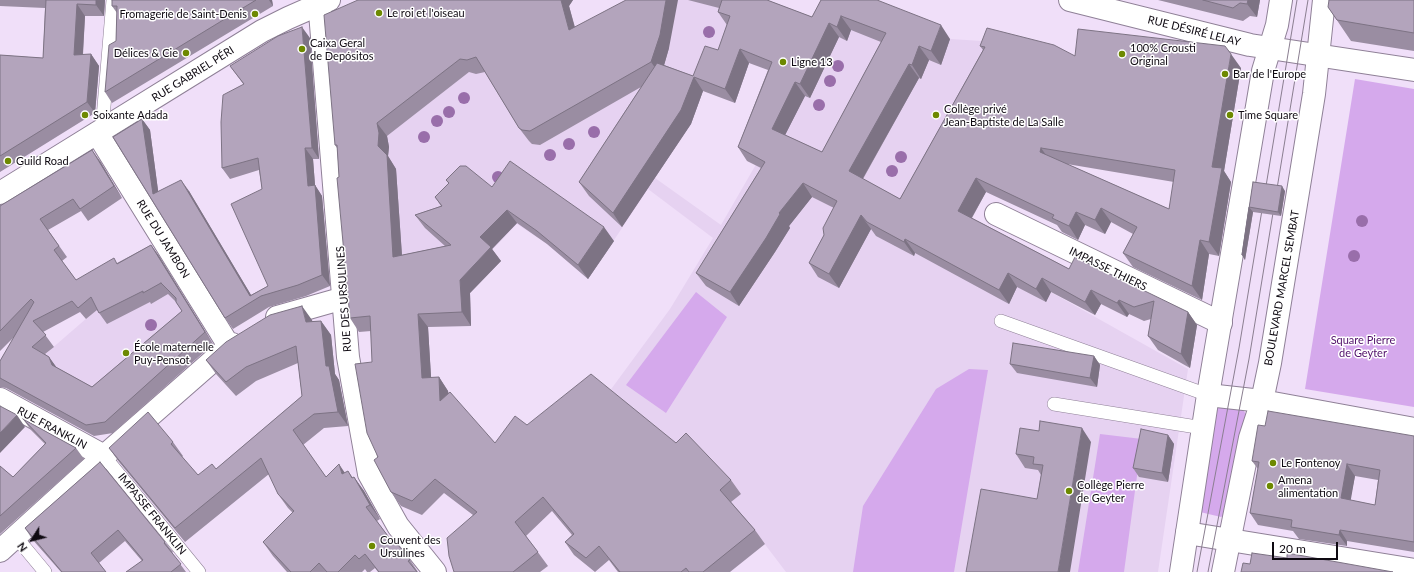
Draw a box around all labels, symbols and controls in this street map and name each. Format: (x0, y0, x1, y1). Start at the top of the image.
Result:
place label: Le roi et l'oiseau (387, 6, 465, 20)
place label: Fromagerie de Saint-Denis (120, 7, 247, 21)
marker: Le roi et l'oiseau (374, 8, 384, 18)
marker: Fromagerie de Saint-Denis (250, 9, 260, 19)
street label: RUE DÉSIRÉ LELAY (1146, 13, 1242, 49)
place label: Caixa Geral de Depósitos (310, 36, 374, 62)
place label: 100% Crousti Original (1130, 41, 1196, 67)
street label: RUE GABRIEL PÉRI (149, 43, 237, 105)
marker: Caixa Geral de Depósitos (297, 44, 307, 54)
place label: Délices & Cie (114, 46, 178, 60)
marker: Délices & Cie (181, 48, 191, 58)
marker: 100% Crousti Original (1117, 49, 1127, 59)
place label: Ligne 13 (791, 55, 833, 69)
marker: Ligne 13 (778, 57, 788, 67)
place label: Bar de l'Europe (1233, 67, 1306, 81)
marker: Bar de l'Europe (1220, 69, 1230, 79)
place label: Collège privé Jean-Baptiste de La Salle (944, 102, 1064, 128)
place label: Soixante Adada (93, 108, 168, 122)
place label: Time Square (1238, 108, 1298, 122)
marker: Soixante Adada (80, 110, 90, 120)
marker: Collège privé Jean-Baptiste de La Salle (931, 110, 941, 120)
marker: Time Square (1225, 110, 1235, 120)
place label: Guild Road (16, 154, 69, 168)
marker: Guild Road (3, 156, 13, 166)
street label: RUE DU JAMBON (134, 197, 192, 281)
street label: BOULEVARD MARCEL SEMBAT (1262, 209, 1302, 367)
street label: IMPASSE THIERS (1067, 244, 1149, 294)
street label: RUE DES URSULINES (334, 246, 354, 352)
park label: Square Pierre de Geyter (1331, 333, 1395, 359)
place label: École maternelle Puy-Pensot (134, 340, 214, 366)
marker: École maternelle Puy-Pensot (121, 348, 131, 358)
street label: RUE FRANKLIN (15, 404, 89, 452)
place label: Le Fontenoy (1281, 456, 1341, 470)
marker: Le Fontenoy (1268, 458, 1278, 468)
street label: IMPASSE FRANKLIN (115, 470, 189, 558)
place label: Amena alimentation (1278, 473, 1338, 499)
place label: Collège Pierre de Geyter (1077, 478, 1144, 504)
marker: Amena alimentation (1265, 481, 1275, 491)
marker: Collège Pierre de Geyter (1064, 486, 1074, 496)
north arrow (12, 520, 52, 560)
place label: Couvent des Ursulines (380, 533, 440, 559)
scale bar (1274, 534, 1340, 560)
text: N (14, 540, 30, 555)
marker: Couvent des Ursulines (367, 541, 377, 551)
text: 20 m (1279, 541, 1306, 556)

